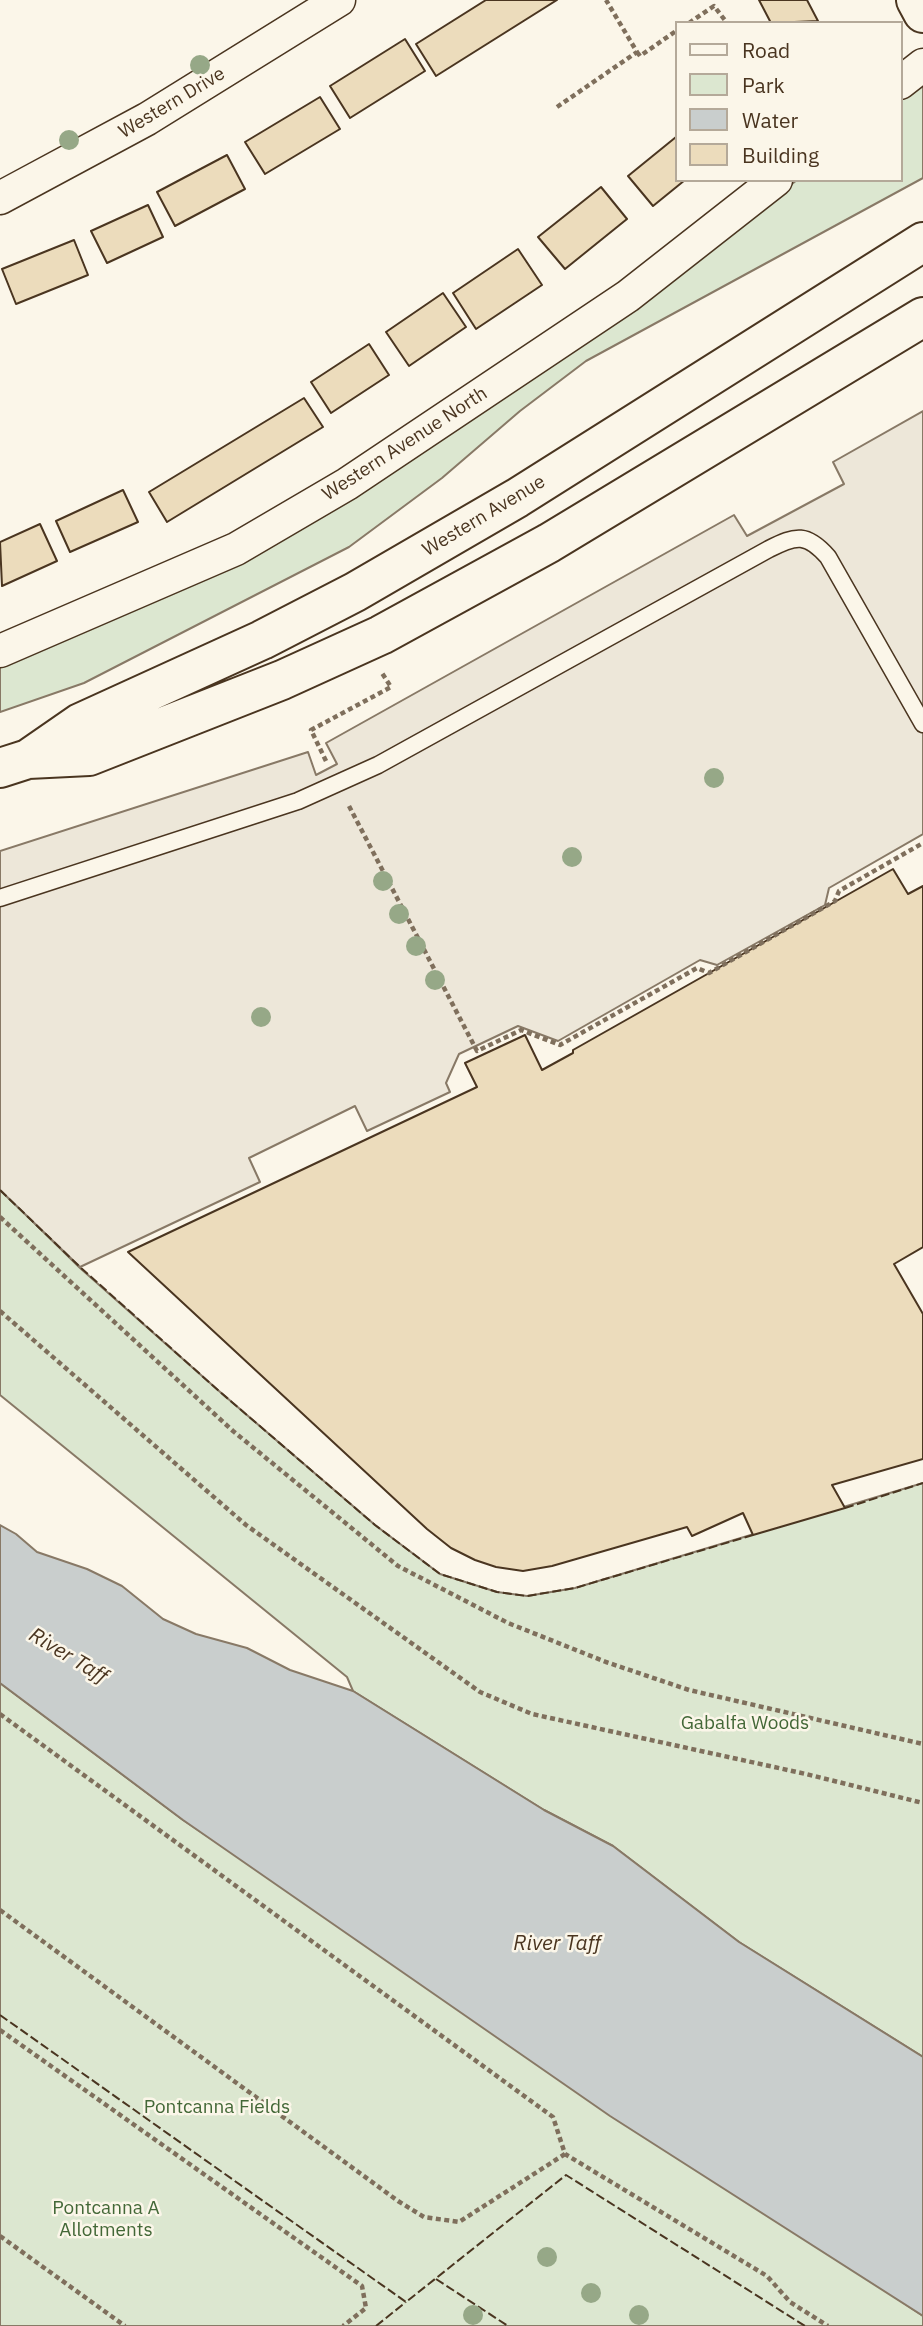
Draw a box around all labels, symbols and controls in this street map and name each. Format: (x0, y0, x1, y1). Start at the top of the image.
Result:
legend (674, 21, 902, 182)
text: Road (742, 36, 790, 64)
street label: Western Drive (115, 62, 229, 144)
text: Park (742, 71, 785, 99)
text: Water (742, 106, 798, 134)
text: Building (742, 141, 819, 169)
street label: Western Avenue North (318, 382, 492, 506)
street label: Western Avenue (419, 470, 549, 562)
water label: River Taff (24, 1623, 112, 1689)
park label: Gabalfa Woods (681, 1713, 809, 1735)
water label: River Taff (513, 1931, 601, 1957)
park label: Pontcanna Fields (144, 2097, 290, 2119)
park label: Pontcanna A Allotments (52, 2198, 160, 2242)

